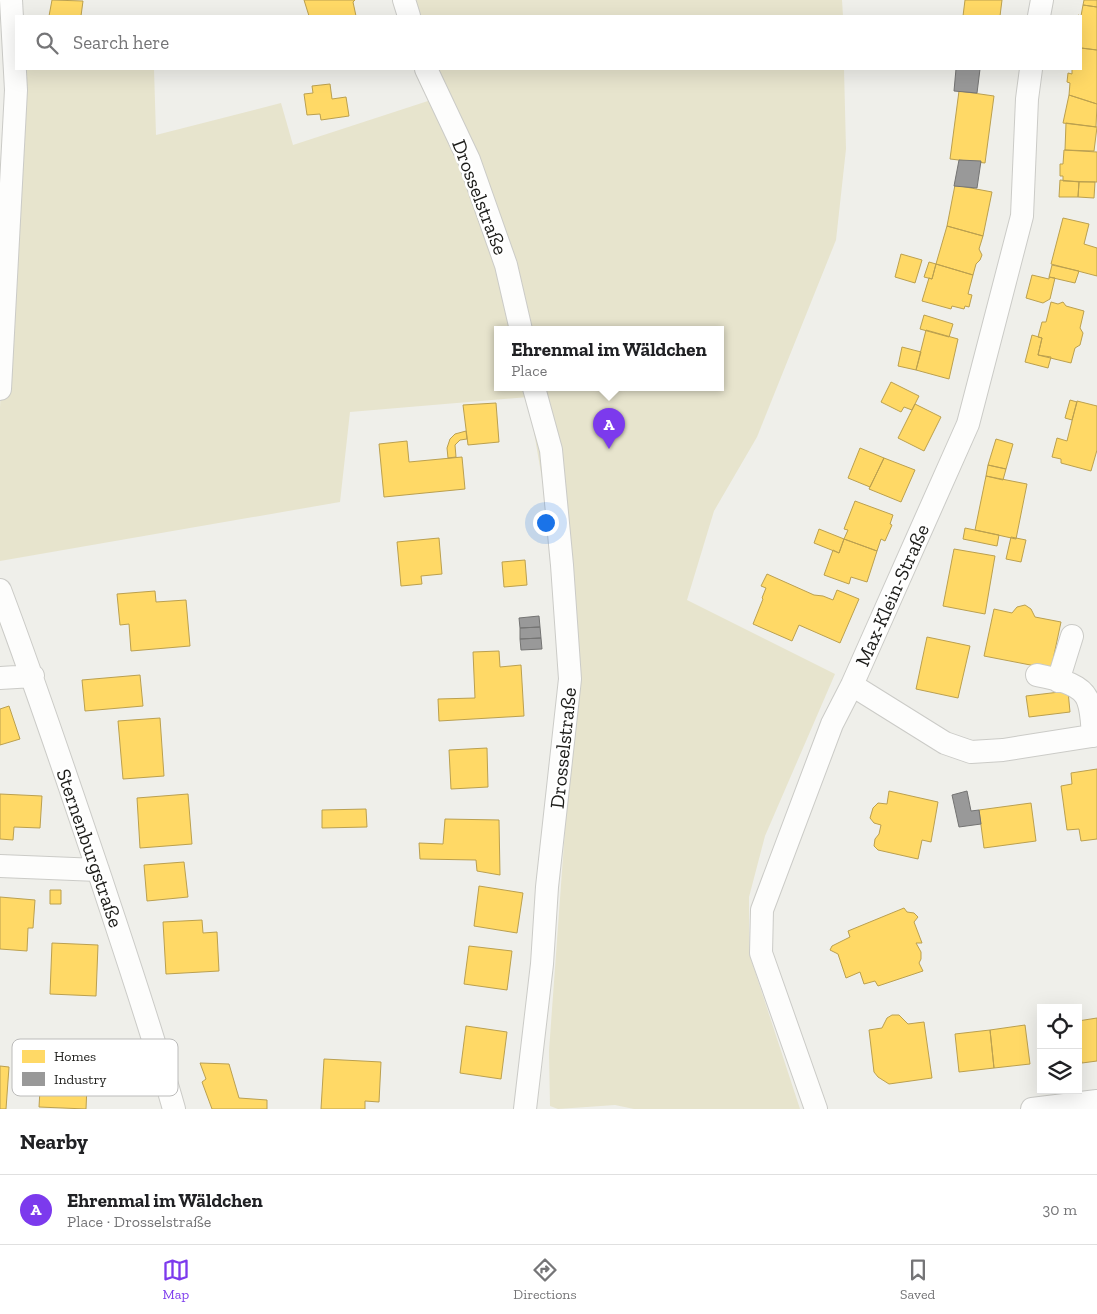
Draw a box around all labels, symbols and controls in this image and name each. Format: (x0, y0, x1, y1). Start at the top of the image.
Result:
search box (15, 15, 1082, 70)
icon: search (33, 29, 61, 57)
text: Search here (73, 31, 169, 54)
street label: Drosselstraße (447, 136, 513, 258)
popup (494, 326, 724, 391)
text: Ehrenmal im Wäldchen (511, 338, 707, 361)
text: Place (511, 361, 547, 380)
pin: A (593, 408, 625, 449)
your location (533, 510, 559, 536)
street label: Max-Klein-Straße (850, 520, 934, 670)
street label: Drosselstraße (545, 686, 581, 810)
street label: Sternenburgstraße (52, 766, 128, 930)
map controls (1037, 1004, 1082, 1094)
button: locate (1037, 1004, 1082, 1049)
legend (12, 1039, 178, 1096)
text: Homes (54, 1048, 96, 1065)
button: layers (1037, 1049, 1082, 1094)
text: Industry (54, 1071, 107, 1088)
text: Nearby (20, 1129, 88, 1154)
text: Ehrenmal im Wäldchen (67, 1189, 263, 1212)
text: A (31, 1200, 42, 1219)
text: 30 m (1043, 1200, 1077, 1219)
text: Place · Drosselstraße (67, 1212, 211, 1231)
tab: Map (162, 1256, 190, 1303)
tab: Directions (513, 1256, 577, 1303)
tab: Saved (900, 1256, 935, 1303)

